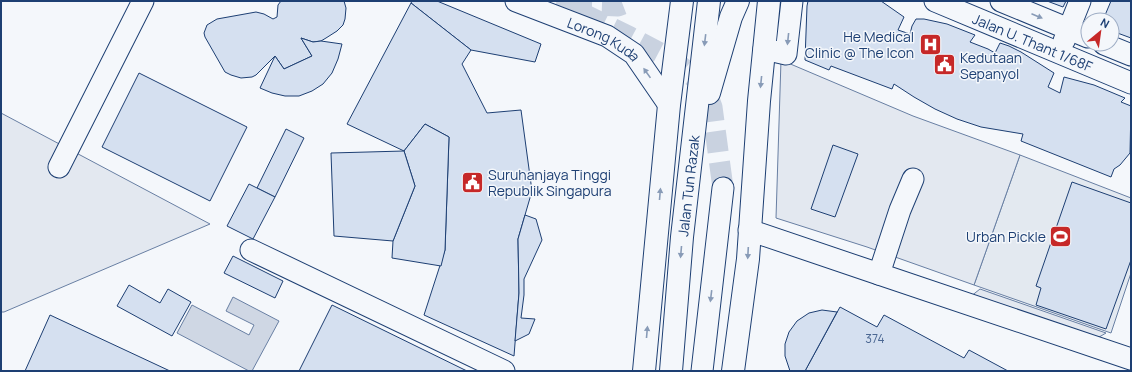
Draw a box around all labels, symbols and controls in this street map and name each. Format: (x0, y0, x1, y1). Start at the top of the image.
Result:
street label: Jalan U. Thant 1/68F (970, 8, 1096, 75)
street label: Lorong Kuda (565, 12, 645, 64)
north arrow (1080, 12, 1120, 52)
one-way arrow (1031, 13, 1043, 19)
text: N (1098, 14, 1112, 31)
place label: He Medical Clinic @ The Icon (805, 27, 914, 62)
hospital icon: He Medical Clinic @ The Icon (917, 31, 943, 57)
one-way arrow (785, 33, 791, 45)
one-way arrow (702, 34, 708, 46)
place label: Kedutaan Sepanyol (960, 48, 1022, 83)
public building icon: Kedutaan Sepanyol (932, 52, 958, 78)
one-way arrow (643, 68, 651, 78)
one-way arrow (757, 75, 764, 88)
street label: Jalan Tun Razak (673, 133, 703, 238)
place label: Suruhanjaya Tinggi Republik Singapura (488, 165, 611, 200)
public building icon: Suruhanjaya Tinggi Republik Singapura (459, 169, 485, 195)
one-way arrow (657, 188, 664, 200)
sports icon: Urban Pickle (1048, 223, 1074, 249)
place label: Urban Pickle (966, 227, 1046, 246)
one-way arrow (677, 246, 684, 258)
one-way arrow (745, 247, 752, 259)
one-way arrow (708, 290, 714, 302)
one-way arrow (644, 326, 651, 338)
house number: 374 (865, 330, 885, 347)

